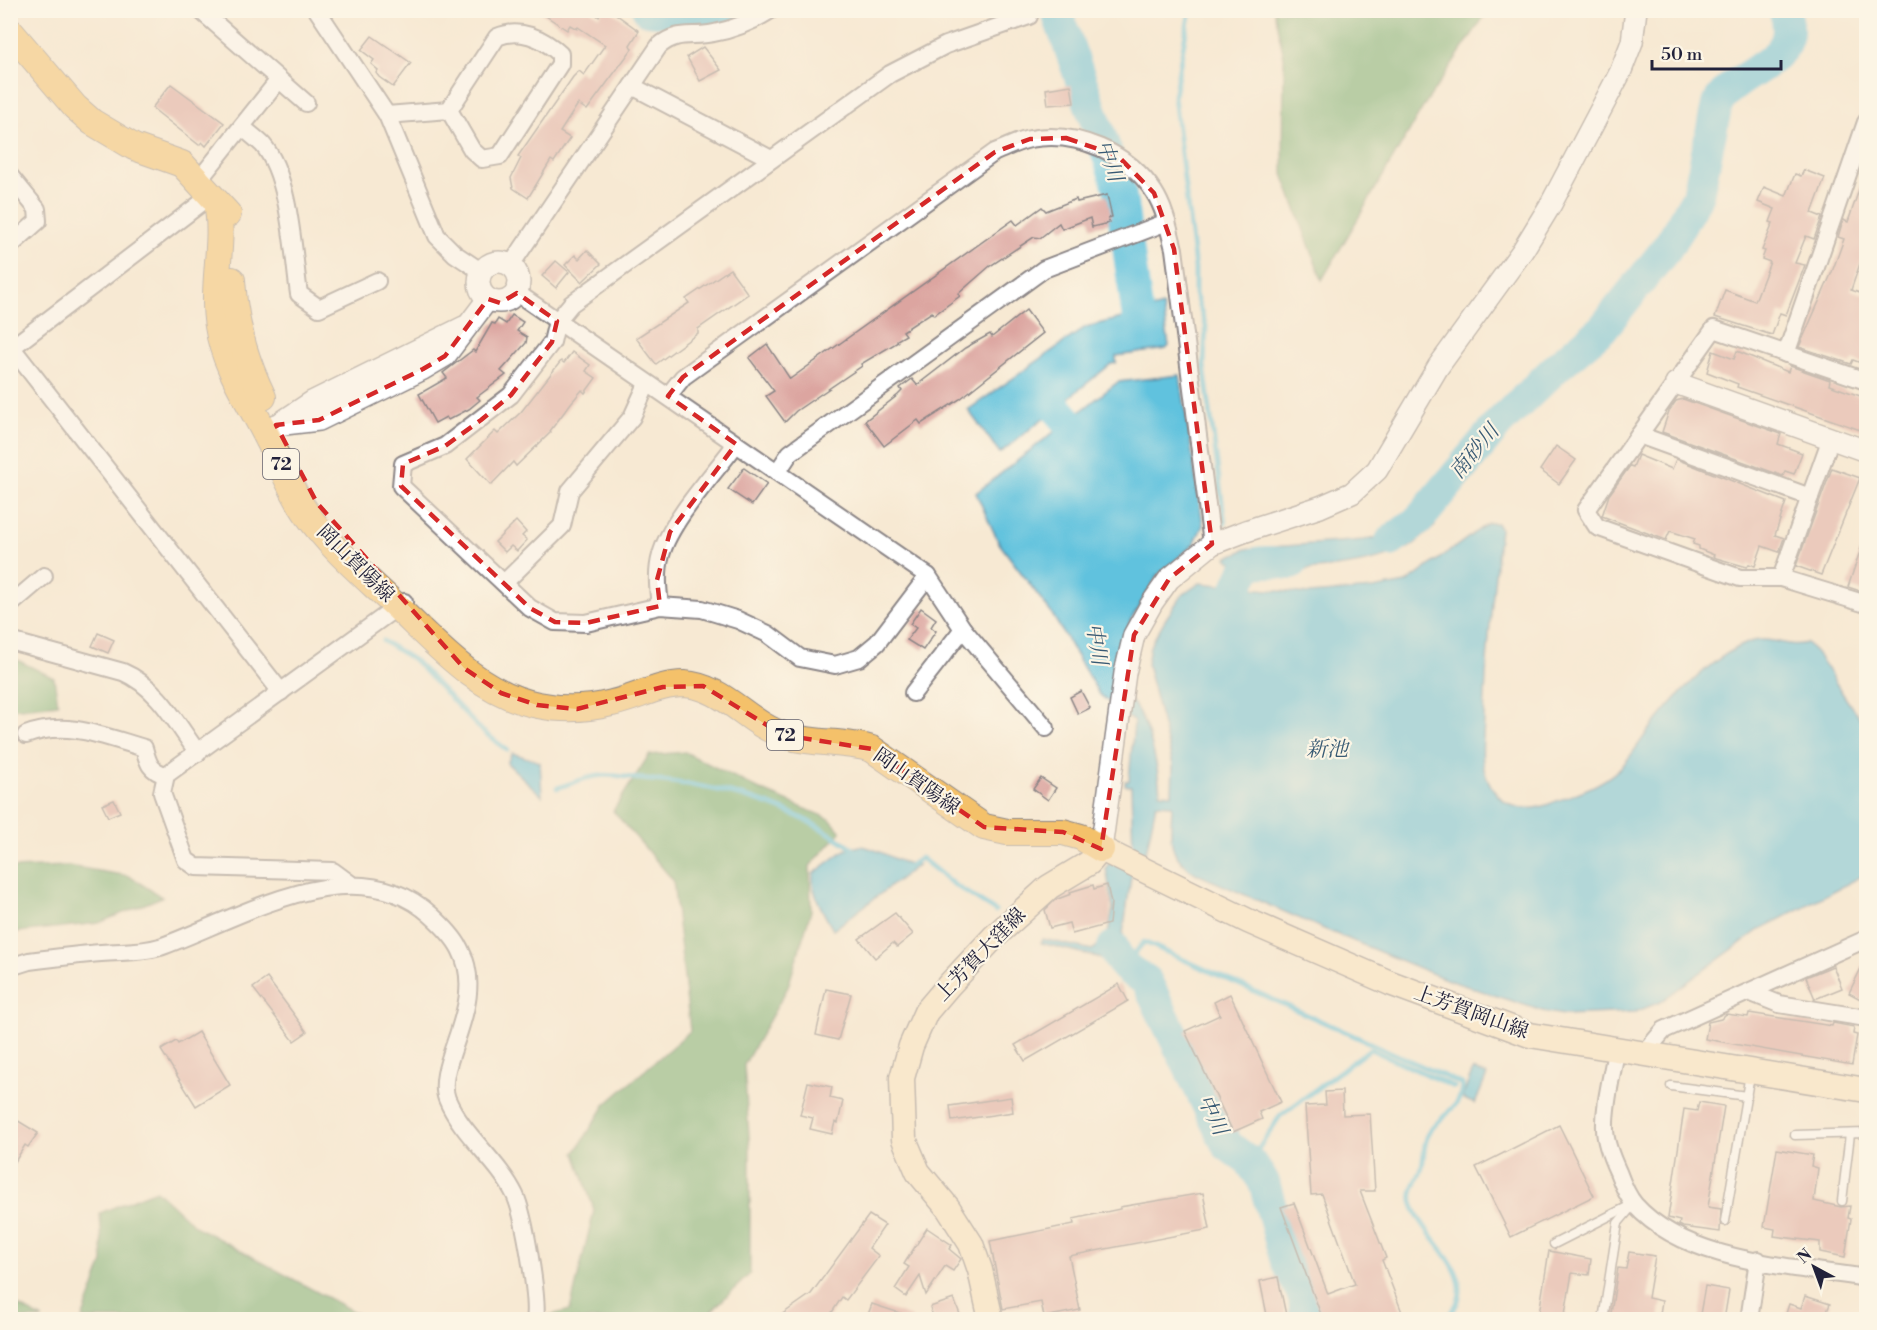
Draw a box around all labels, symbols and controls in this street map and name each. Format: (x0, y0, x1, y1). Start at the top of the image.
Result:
scale bar (1652, 33, 1781, 71)
text: 50 m (1661, 43, 1703, 66)
water label: 中川 (1090, 137, 1129, 187)
water label: 南砂川 (1445, 418, 1506, 484)
road number: 72 (263, 449, 299, 479)
street label: 岡山賀陽線 (311, 520, 399, 608)
water label: 中川 (1080, 621, 1112, 669)
road number: 72 (767, 720, 803, 750)
water label: 新池 (1306, 737, 1350, 763)
street label: 岡山賀陽線 (868, 743, 964, 821)
street label: 上芳賀大窪線 (930, 903, 1032, 1007)
street label: 上芳賀岡山線 (1410, 981, 1532, 1045)
water label: 中川 (1191, 1090, 1234, 1141)
north arrow (1784, 1237, 1844, 1297)
text: N (1793, 1245, 1816, 1268)

